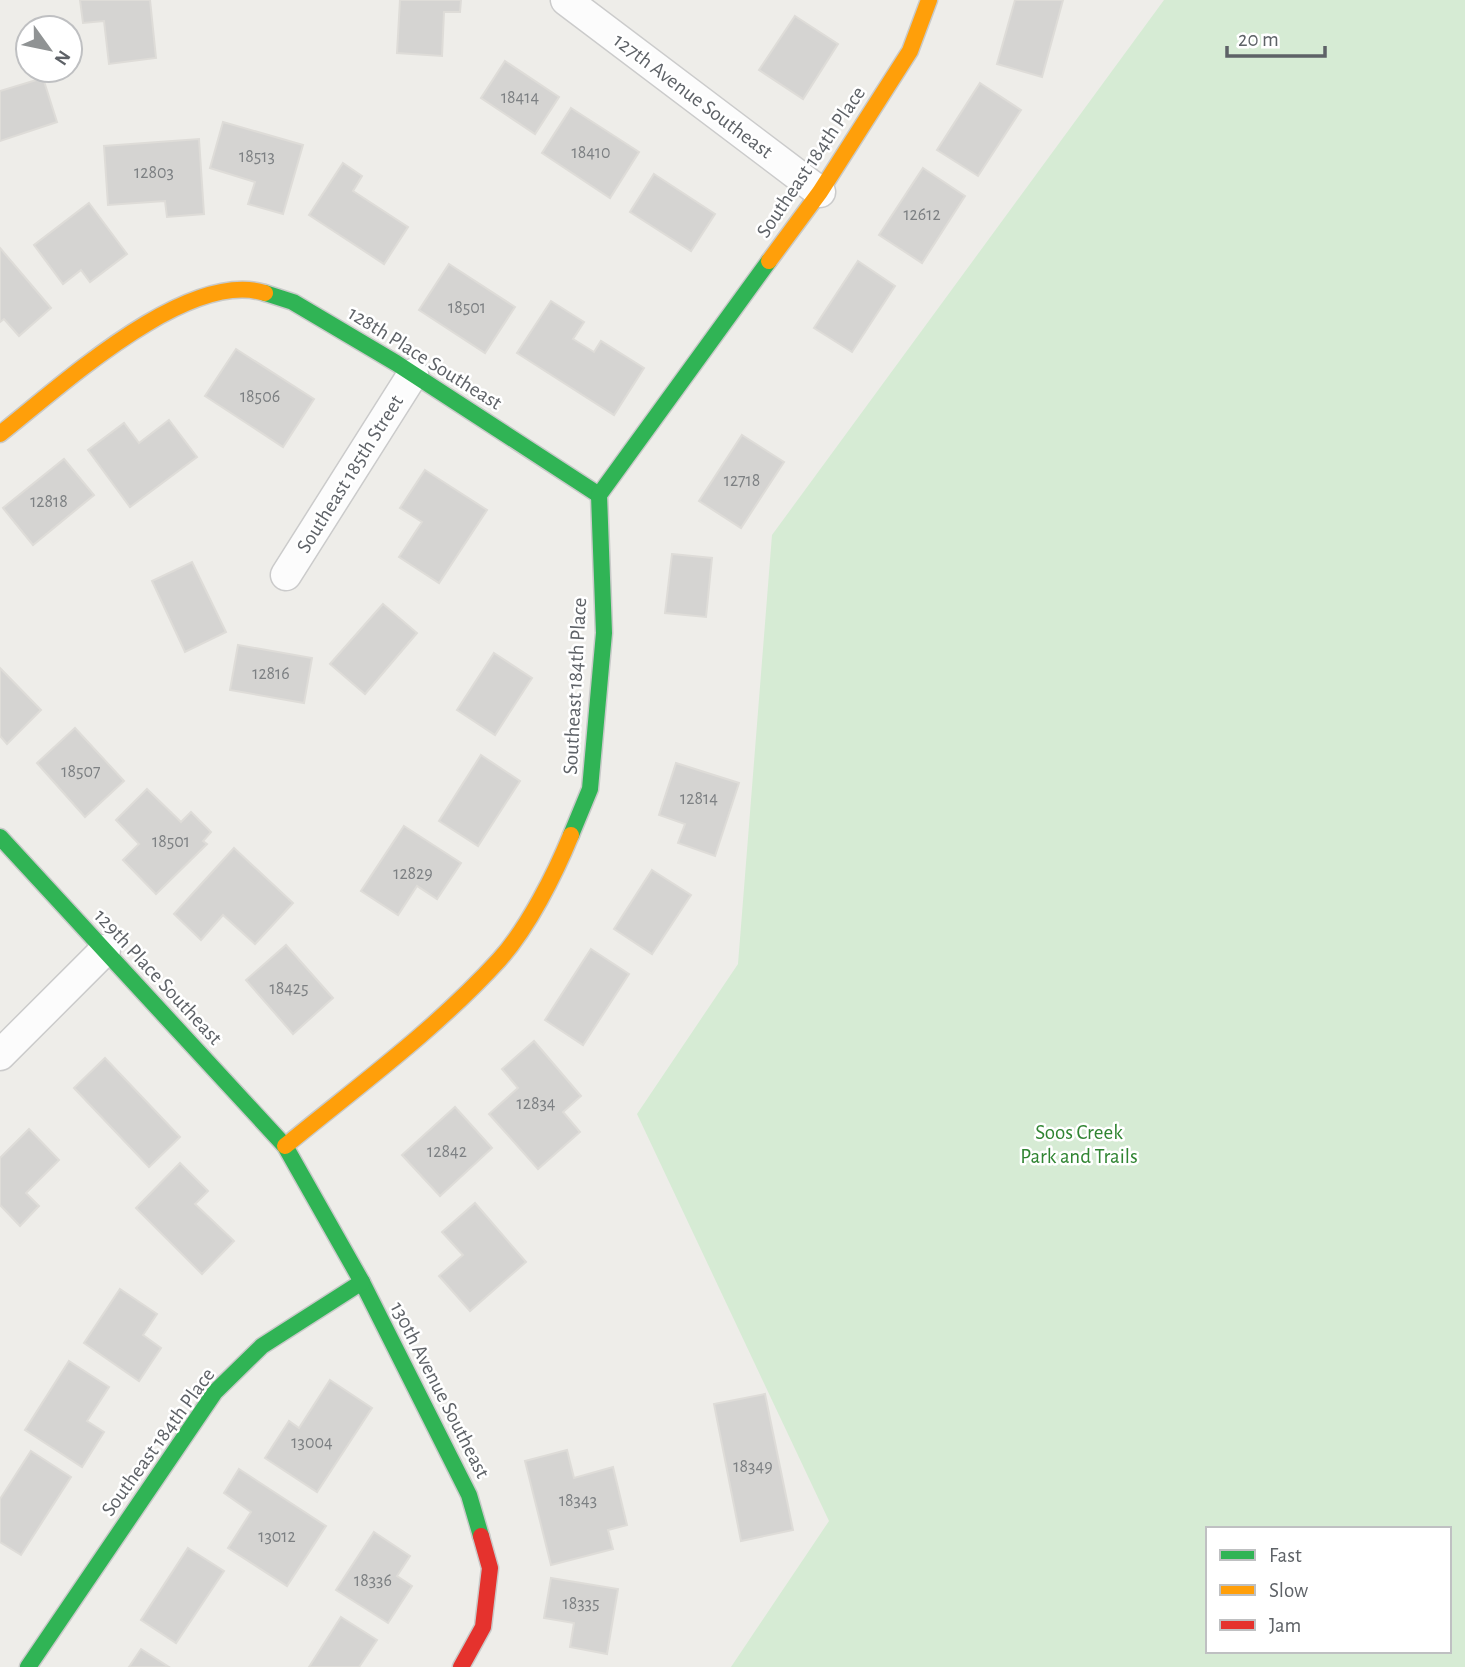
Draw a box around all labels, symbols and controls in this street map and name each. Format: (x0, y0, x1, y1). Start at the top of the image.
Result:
north arrow (14, 14, 84, 84)
scale bar (1227, 14, 1325, 58)
street label: 127th Avenue Southeast (609, 29, 777, 163)
text: 20 m (1238, 29, 1279, 50)
text: N (50, 47, 74, 68)
street label: Southeast 184th Place (753, 83, 869, 241)
house number: 18414 (501, 89, 539, 107)
house number: 18410 (571, 144, 611, 162)
house number: 18513 (239, 148, 275, 166)
house number: 12803 (134, 164, 174, 182)
house number: 12612 (903, 206, 941, 224)
house number: 18501 (448, 299, 486, 317)
street label: 128th Place Southeast (344, 302, 506, 414)
house number: 18506 (240, 388, 280, 406)
street label: Southeast 185th Street (293, 391, 407, 557)
house number: 12718 (724, 472, 760, 490)
house number: 12818 (30, 493, 68, 511)
street label: Southeast 184th Place (560, 597, 590, 775)
house number: 12816 (252, 665, 290, 683)
house number: 18507 (61, 763, 101, 781)
house number: 12814 (680, 790, 718, 808)
house number: 18501 (152, 833, 190, 851)
house number: 12829 (393, 865, 433, 883)
street label: 129th Place Southeast (90, 905, 226, 1049)
house number: 18425 (269, 980, 309, 998)
house number: 12834 (517, 1095, 556, 1113)
park label: Soos Creek Park and Trails (1020, 1122, 1138, 1167)
house number: 12842 (427, 1143, 467, 1161)
street label: 130th Avenue Southeast (386, 1298, 494, 1482)
street label: Southeast 184th Place (97, 1364, 219, 1520)
house number: 13004 (291, 1434, 333, 1452)
house number: 18349 (733, 1458, 773, 1476)
house number: 18343 (559, 1492, 597, 1510)
legend (1206, 1527, 1451, 1653)
house number: 13012 (258, 1528, 296, 1546)
text: Fast (1269, 1545, 1302, 1566)
house number: 18336 (354, 1572, 392, 1590)
text: Slow (1269, 1580, 1308, 1601)
house number: 18335 (562, 1595, 600, 1613)
text: Jam (1269, 1615, 1301, 1636)

